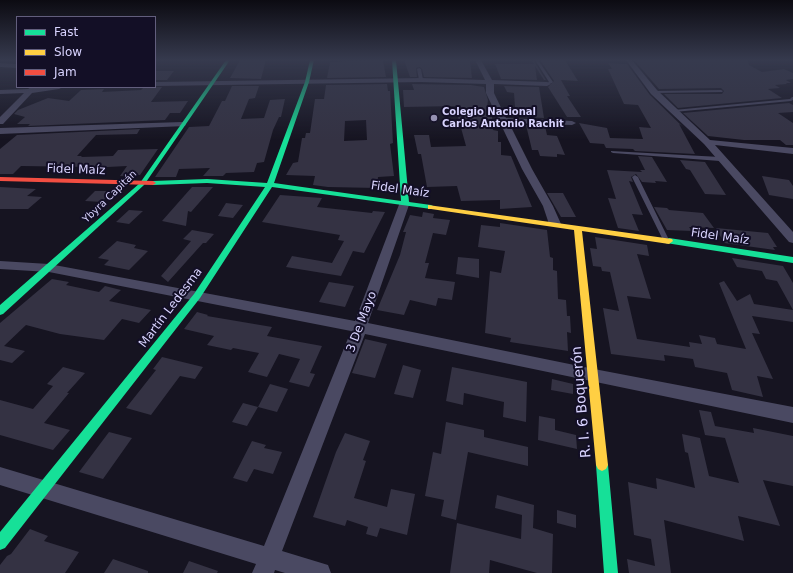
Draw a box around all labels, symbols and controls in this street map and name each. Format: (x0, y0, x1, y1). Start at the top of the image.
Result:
legend (16, 16, 156, 88)
text: Fast (54, 25, 78, 39)
text: Slow (54, 45, 82, 59)
text: Jam (54, 65, 77, 79)
place label: Colegio Nacional Carlos Antonio Rachit (442, 106, 564, 130)
marker: Colegio Nacional Carlos Antonio Rachit (429, 113, 439, 123)
street label: Fidel Maíz (46, 162, 106, 178)
street label: Ybyra Capitán (81, 168, 139, 226)
street label: Fidel Maíz (370, 179, 430, 201)
street label: Fidel Maíz (690, 226, 750, 248)
street label: Martín Ledesma (136, 265, 206, 351)
street label: 3 De Mayo (344, 290, 380, 354)
street label: R. I. 6 Boquerón (569, 346, 595, 458)

